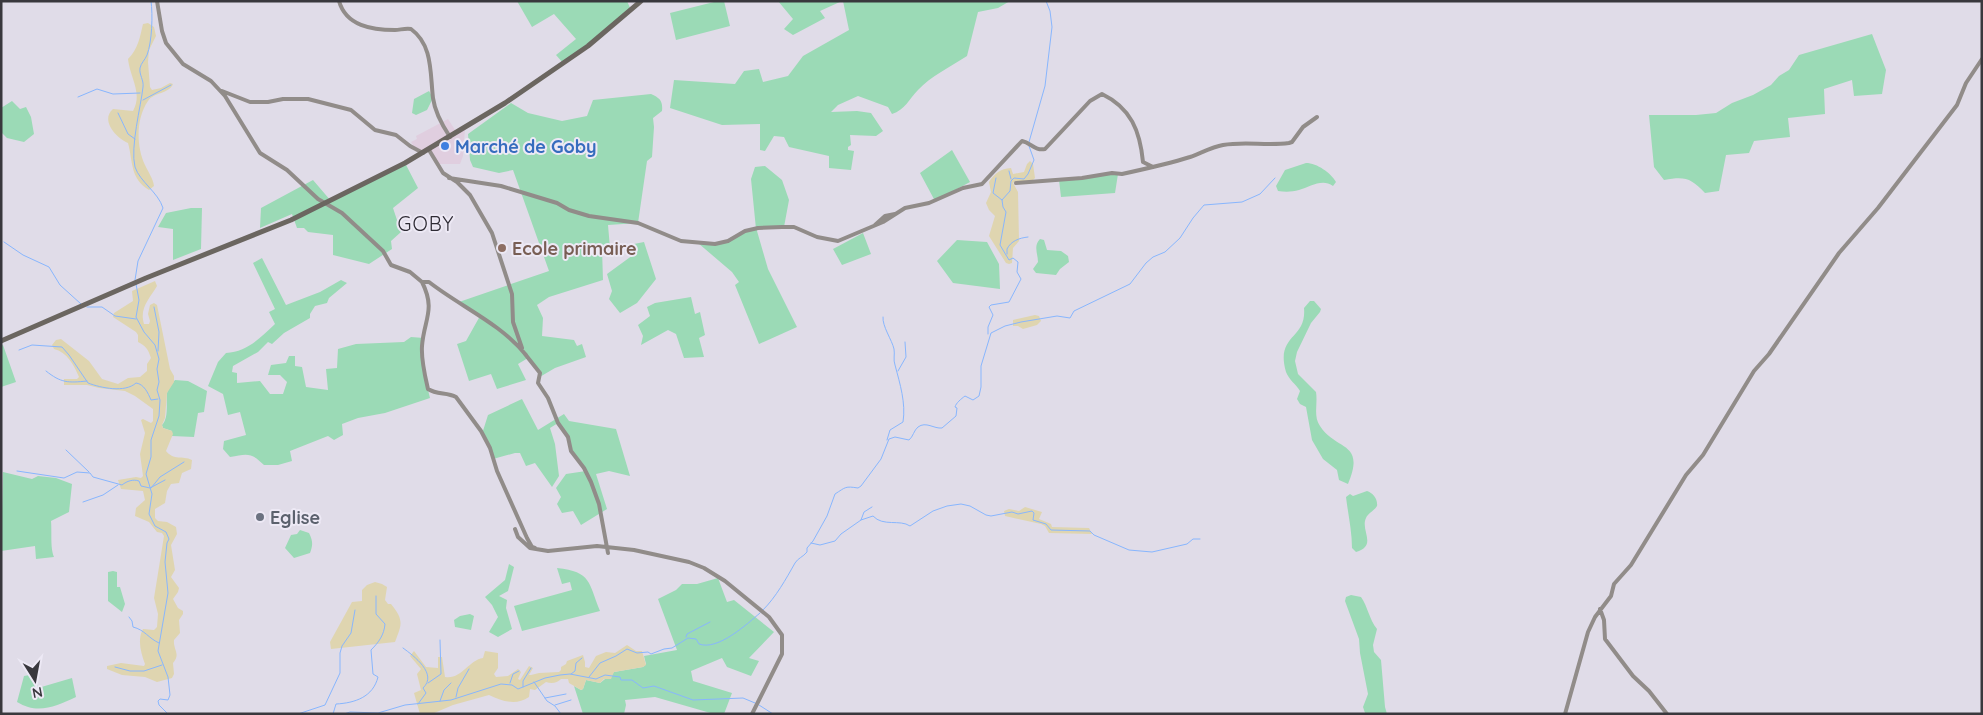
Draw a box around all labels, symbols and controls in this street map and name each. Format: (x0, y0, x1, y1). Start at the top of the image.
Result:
place label: Marché de Goby (455, 135, 597, 158)
marker: Marché de Goby (439, 140, 451, 152)
district label: GOBY (398, 211, 454, 236)
place label: Ecole primaire (512, 237, 637, 260)
marker: Ecole primaire (496, 242, 508, 254)
place label: Eglise (270, 506, 320, 529)
marker: Eglise (254, 511, 266, 523)
north arrow (10, 655, 60, 705)
text: N (31, 683, 44, 703)

